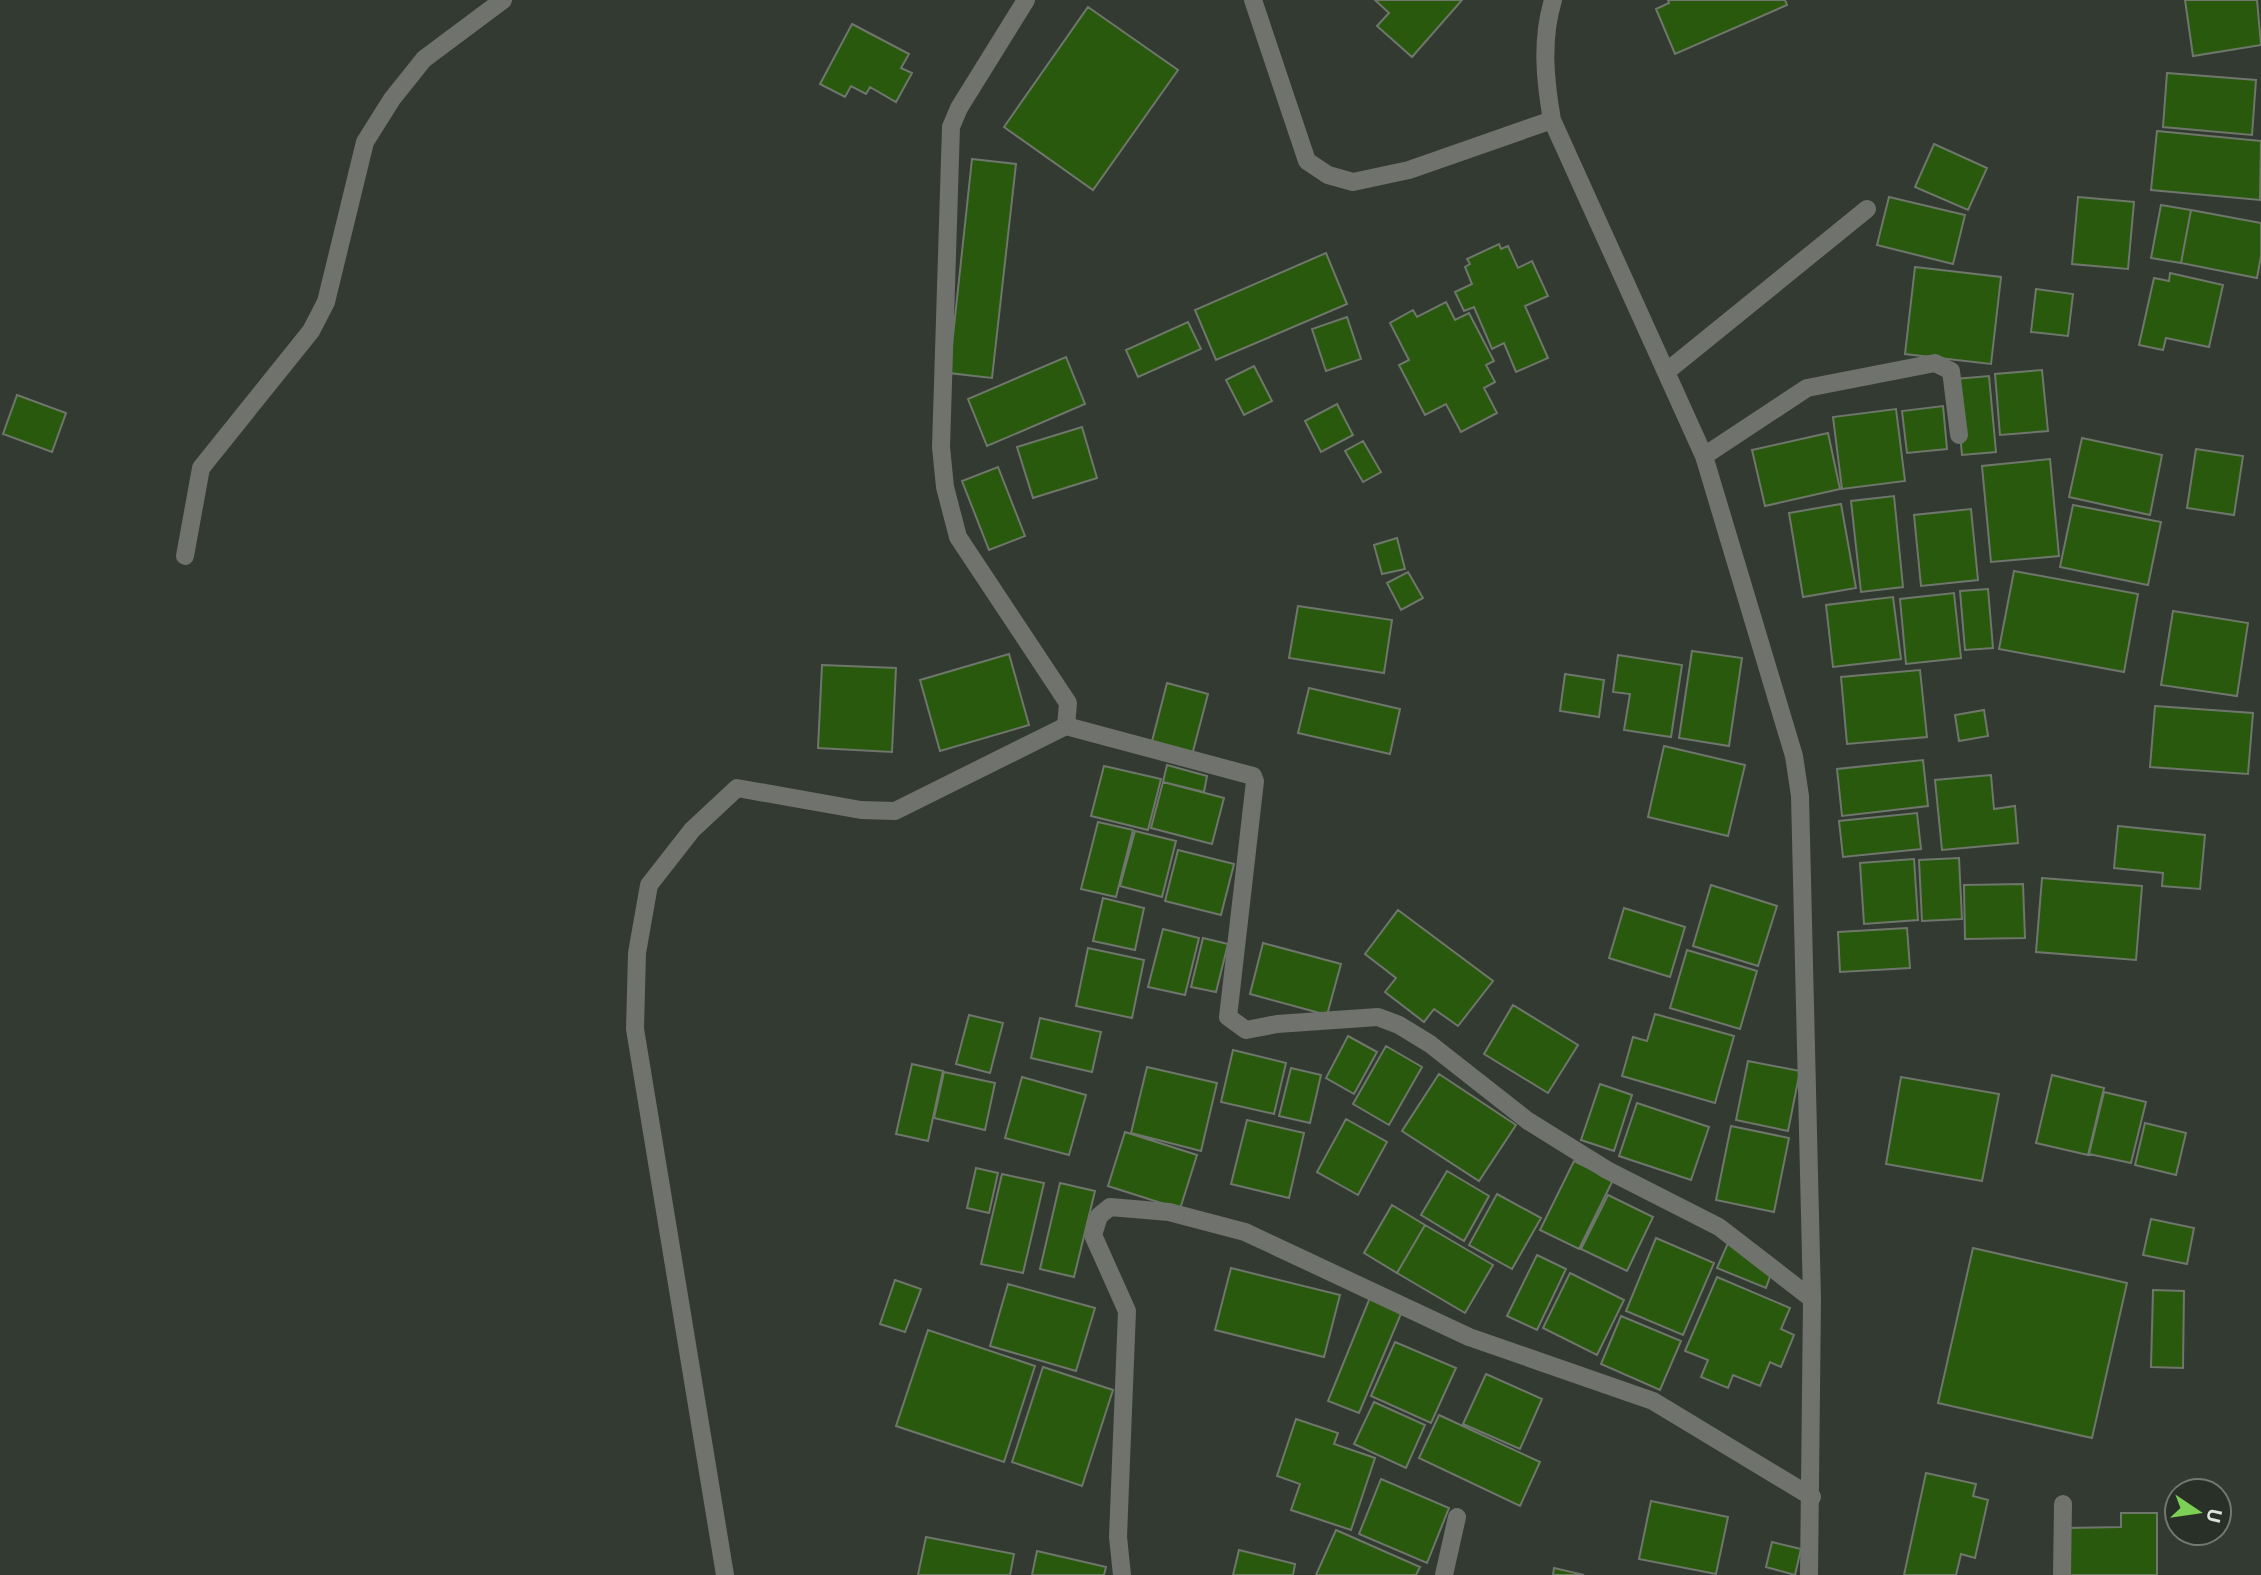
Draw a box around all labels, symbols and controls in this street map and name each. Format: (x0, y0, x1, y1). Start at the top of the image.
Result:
north arrow (2163, 1477, 2233, 1547)
text: U (2200, 1506, 2229, 1526)

